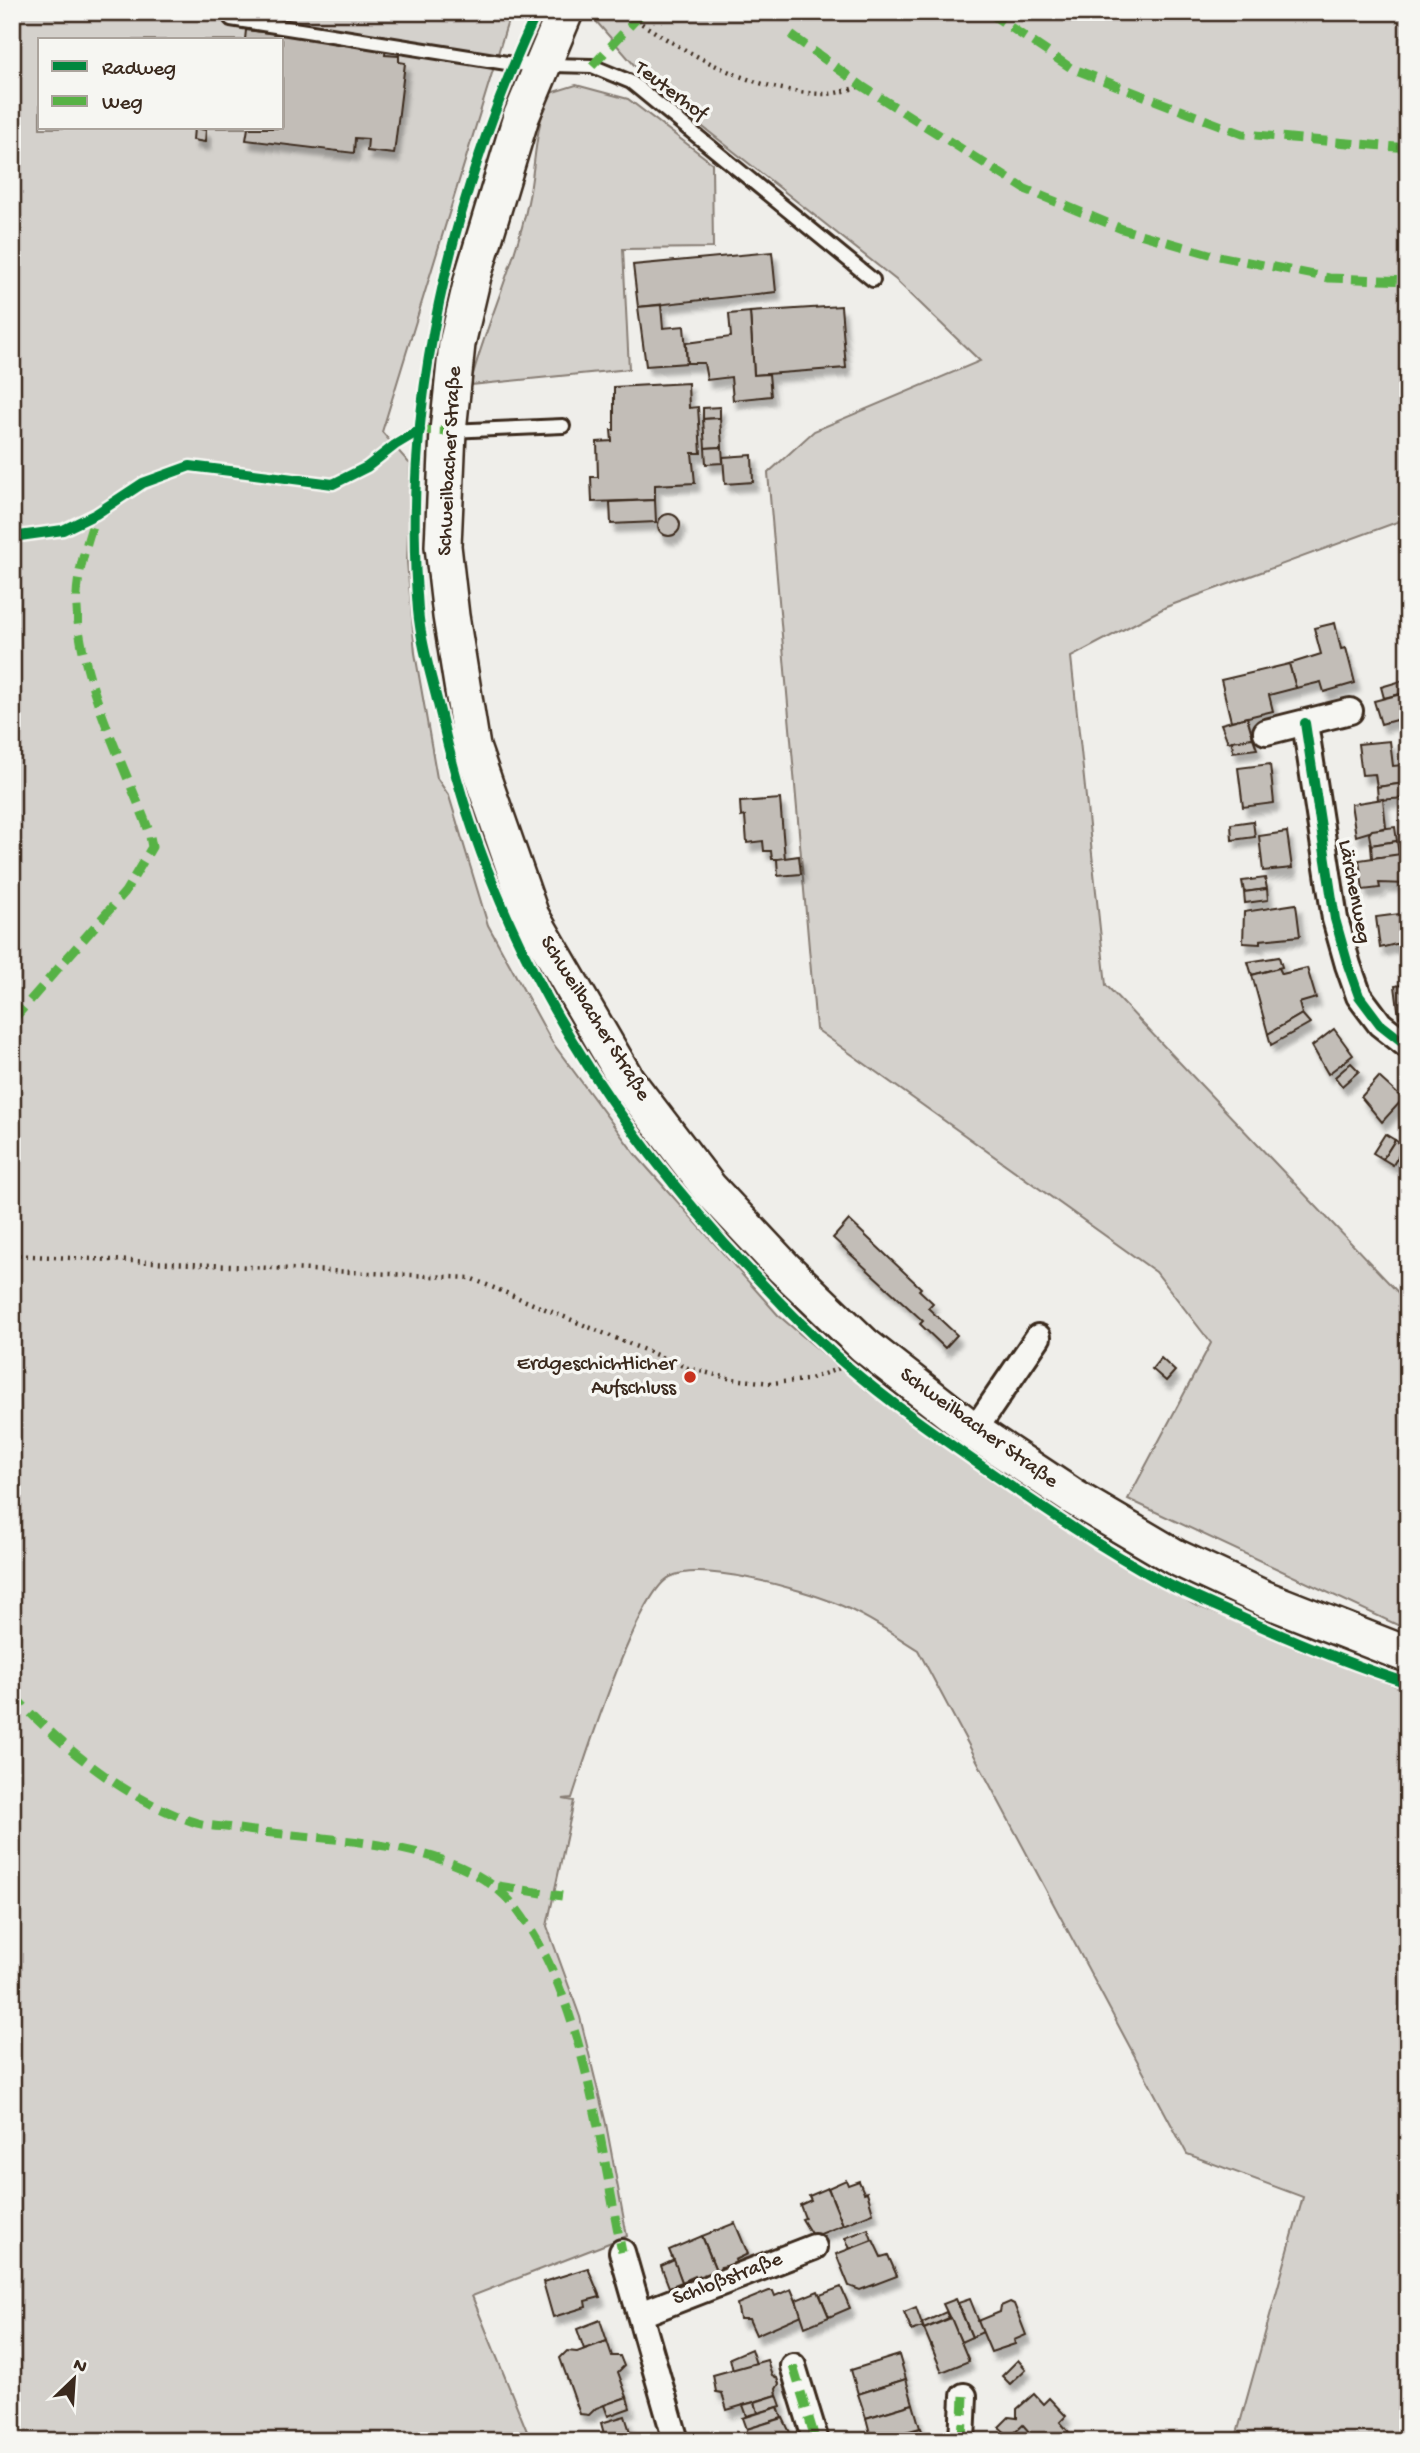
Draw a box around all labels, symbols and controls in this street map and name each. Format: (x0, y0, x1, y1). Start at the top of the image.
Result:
legend (38, 38, 284, 130)
street label: Teuterhof (628, 56, 712, 128)
text: Radweg (102, 58, 176, 83)
text: Weg (102, 92, 143, 117)
street label: Schweilbacher Straße (434, 364, 469, 556)
street label: Lärchenweg (1331, 838, 1375, 946)
street label: Schweilbacher Straße (533, 932, 656, 1107)
place label: Erdgeschichtlicher Aufschluss (517, 1353, 678, 1402)
street label: Schweilbacher Straße (894, 1363, 1063, 1496)
marker: Erdgeschichtlicher Aufschluss (682, 1369, 698, 1385)
street label: Schloßstraße (670, 2247, 787, 2312)
north arrow (38, 2344, 108, 2414)
text: N (69, 2354, 90, 2380)

